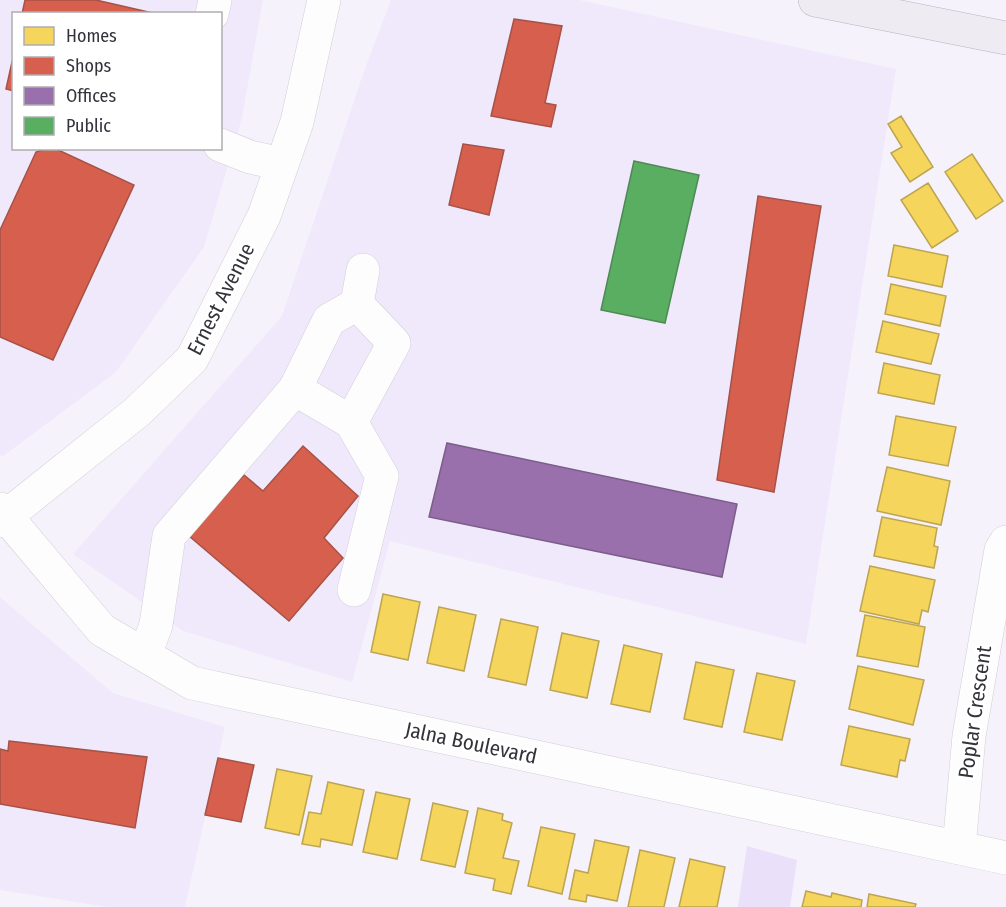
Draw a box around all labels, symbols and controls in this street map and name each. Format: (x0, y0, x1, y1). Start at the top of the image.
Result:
legend (12, 12, 222, 150)
text: Homes (66, 25, 117, 47)
text: Shops (66, 55, 111, 77)
text: Offices (66, 85, 116, 107)
text: Public (66, 115, 111, 137)
street label: Ernest Avenue (182, 239, 260, 359)
street label: Poplar Crescent (953, 644, 997, 780)
street label: Jalna Boulevard (403, 716, 539, 770)

